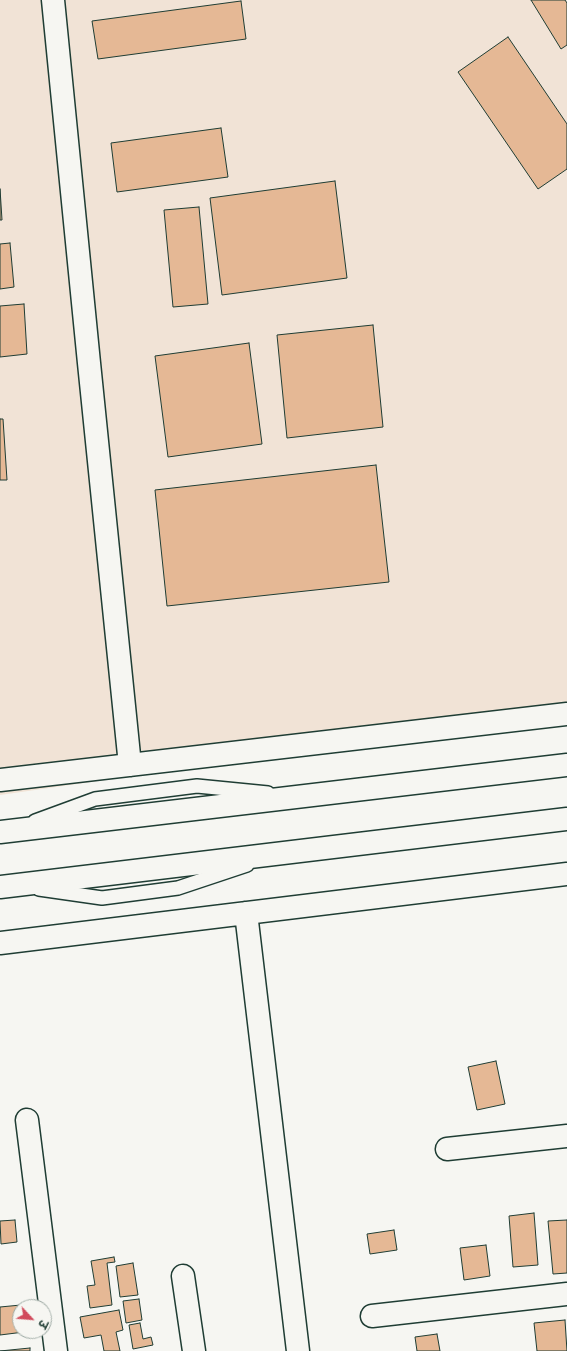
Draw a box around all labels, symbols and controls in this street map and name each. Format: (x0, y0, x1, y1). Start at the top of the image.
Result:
north arrow (12, 1299, 52, 1339)
text: उ (33, 1317, 51, 1331)

